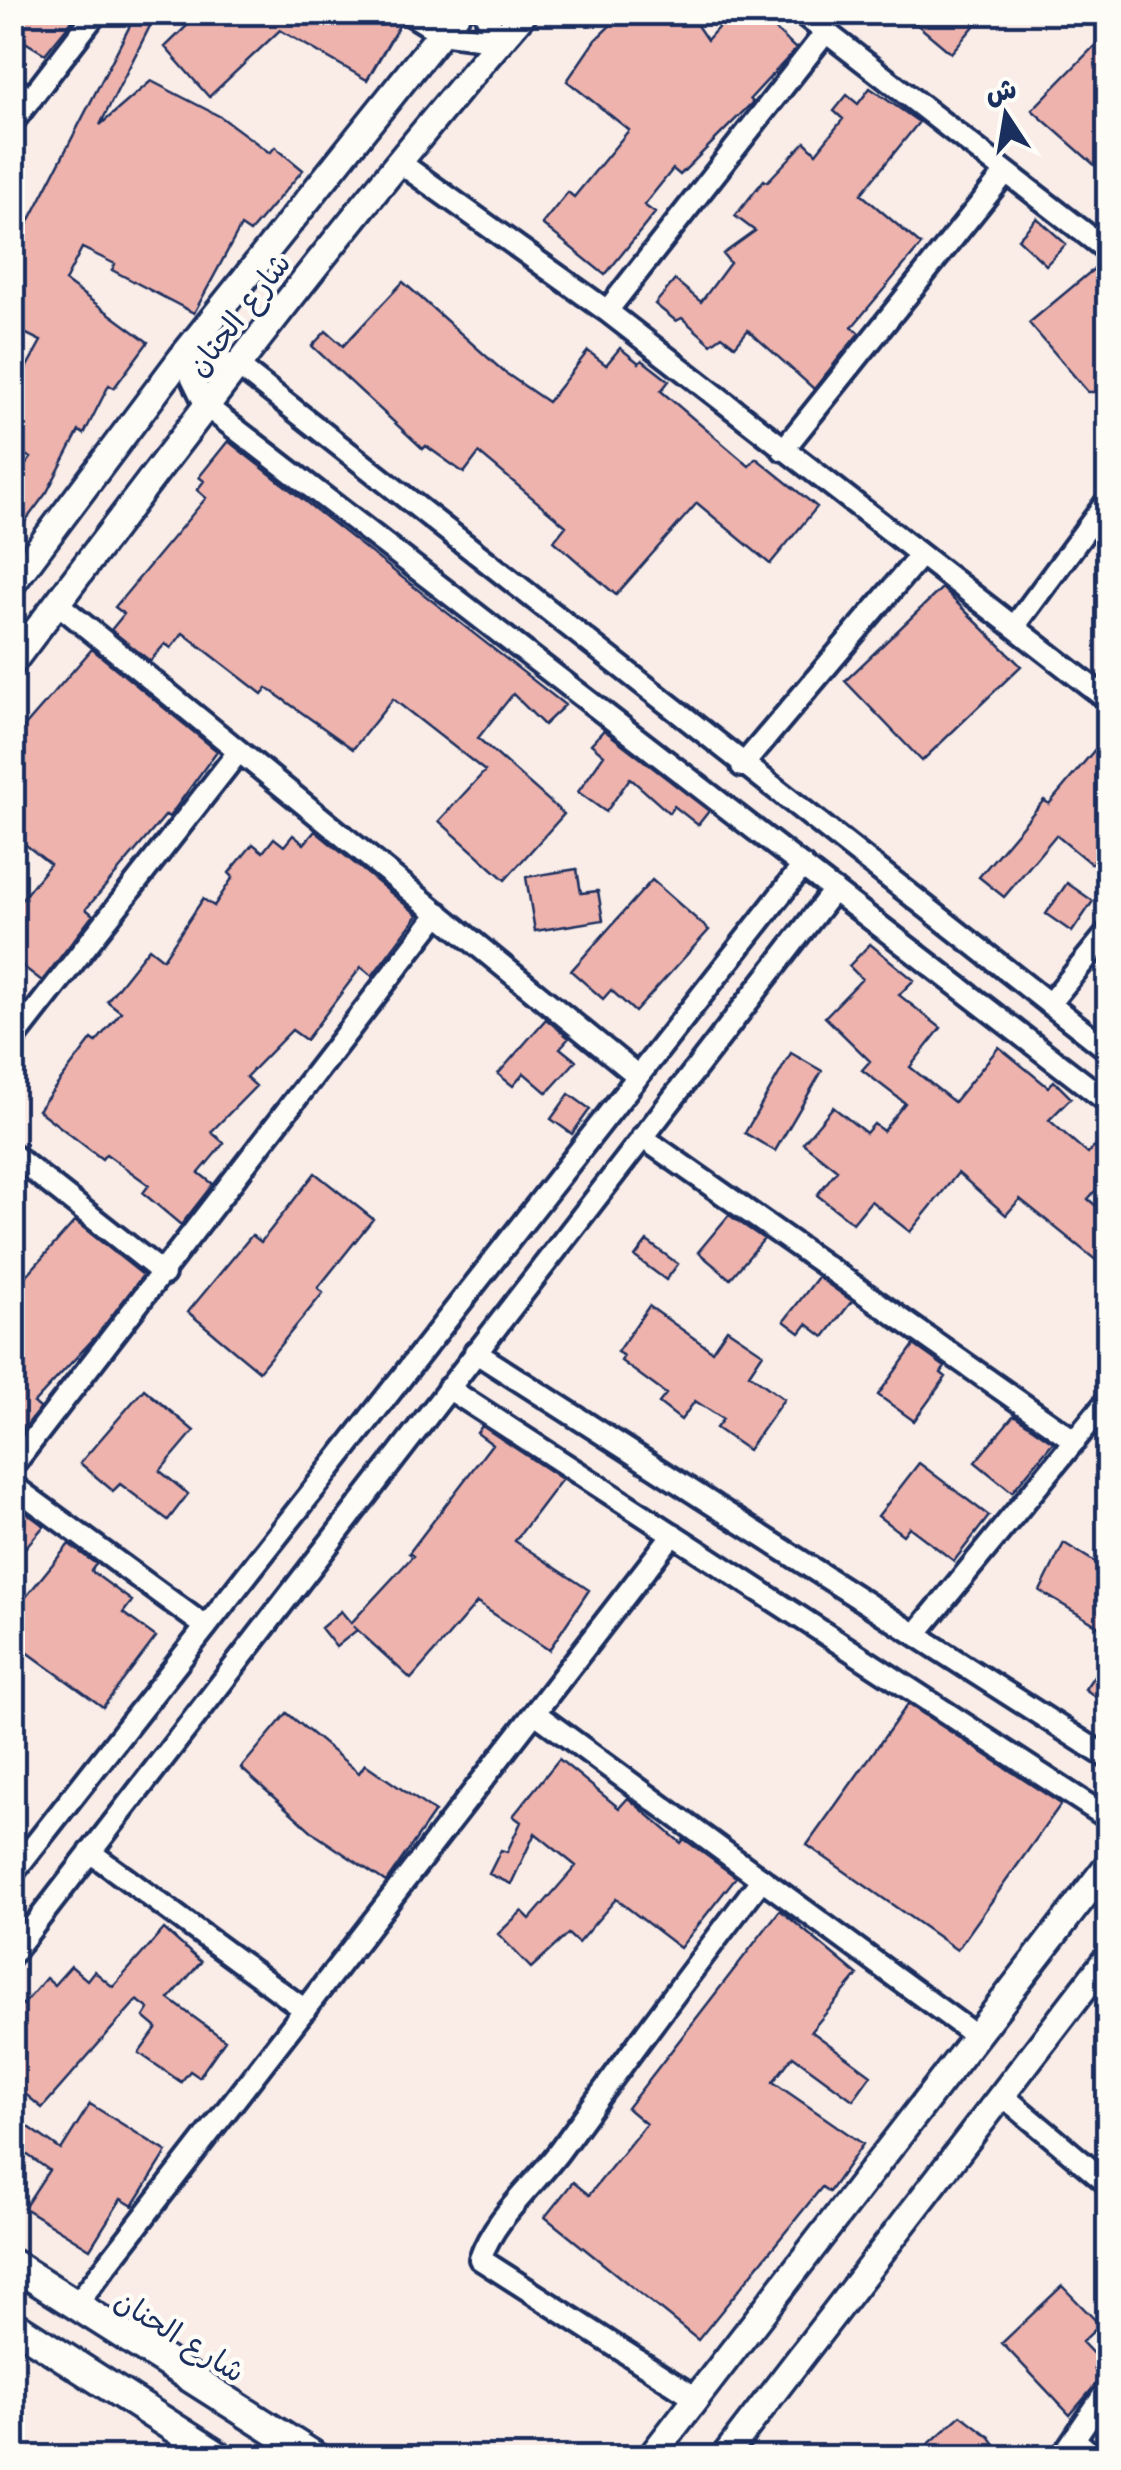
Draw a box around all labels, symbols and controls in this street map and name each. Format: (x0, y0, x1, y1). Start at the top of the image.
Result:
north arrow (956, 65, 1056, 165)
text: ش (981, 65, 1020, 113)
street label: شارع الحنان (174, 241, 301, 385)
street label: شارع الحنان (106, 2276, 255, 2393)

